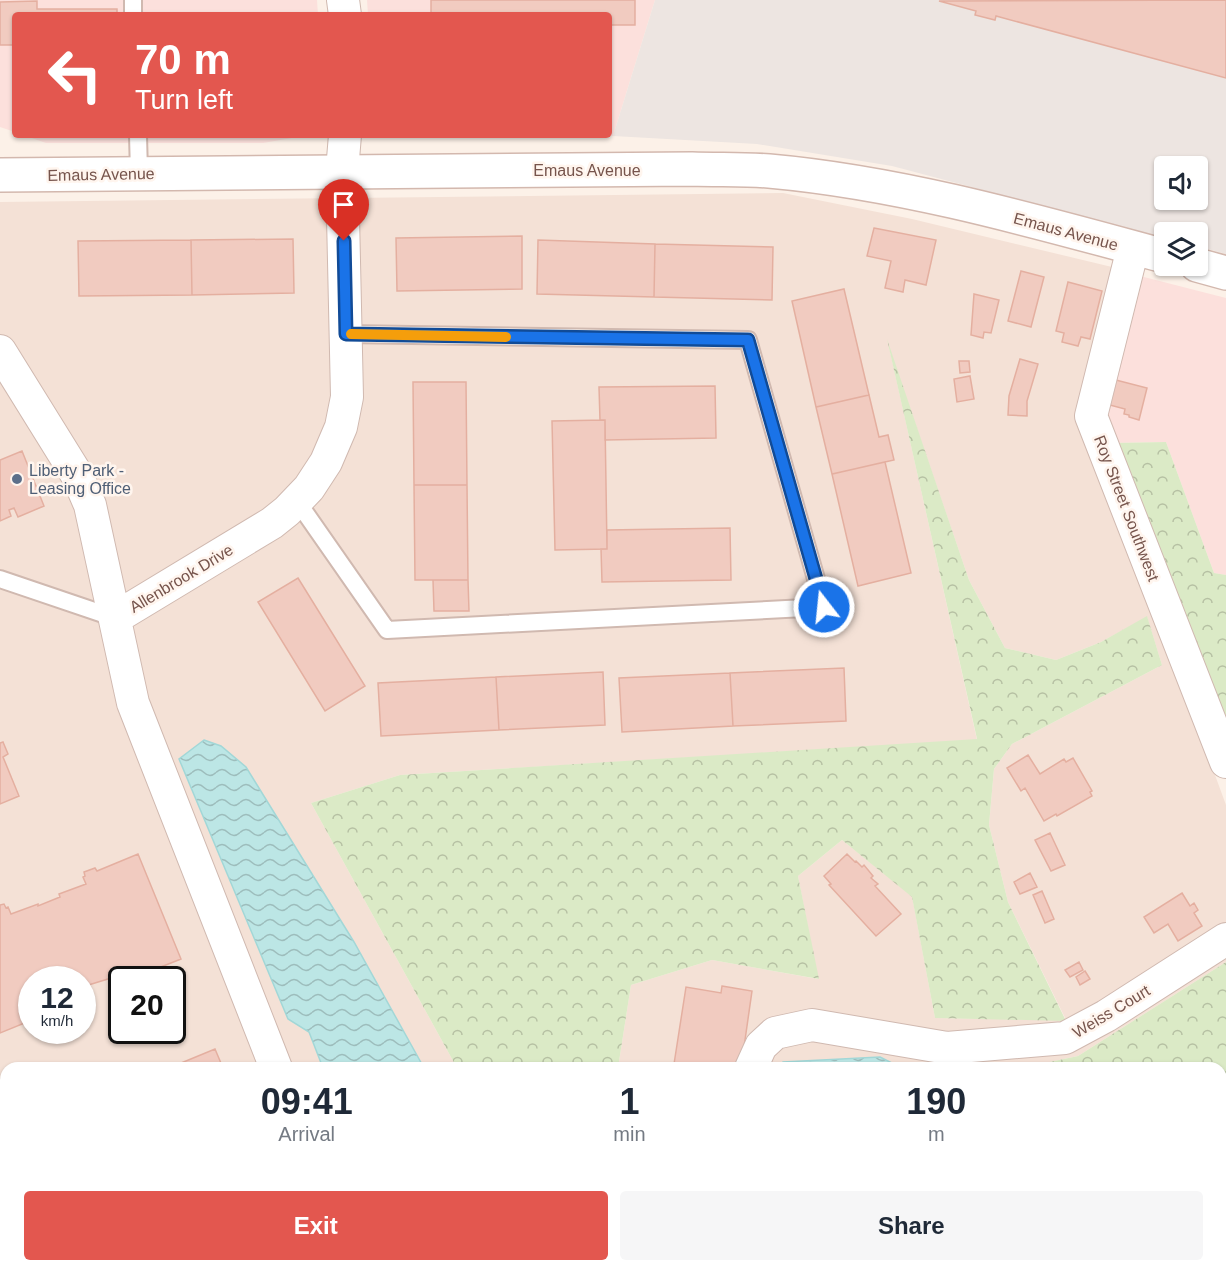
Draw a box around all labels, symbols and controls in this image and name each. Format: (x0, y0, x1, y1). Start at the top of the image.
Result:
icon: left (36, 36, 114, 114)
text: 70 m (135, 36, 231, 83)
text: Turn left (135, 85, 233, 115)
map controls (1154, 156, 1208, 276)
button: sound (1154, 156, 1208, 210)
street label: Emaus Avenue (533, 162, 641, 179)
street label: Emaus Avenue (47, 165, 155, 184)
pin (318, 179, 369, 241)
icon: arrive (327, 188, 360, 221)
street label: Emaus Avenue (1012, 209, 1120, 254)
button: layers (1154, 222, 1208, 276)
street label: Roy Street Southwest (1091, 433, 1162, 584)
place label: Liberty Park - Leasing Office (29, 462, 131, 497)
marker: Liberty Park - Leasing Office (10, 472, 24, 486)
street label: Allenbrook Drive (127, 541, 236, 616)
position arrow (792, 575, 856, 639)
speed limit sign: 20 (108, 966, 186, 1044)
text: 12 (40, 981, 74, 1014)
street label: Weiss Court (1070, 981, 1153, 1041)
text: km/h (41, 1012, 73, 1029)
text: 09:41 (261, 1081, 353, 1122)
text: 1 (619, 1081, 639, 1122)
text: 190 (906, 1081, 966, 1122)
text: Arrival (278, 1123, 335, 1145)
text: min (613, 1123, 646, 1145)
text: m (928, 1123, 945, 1145)
button: Exit (24, 1191, 608, 1260)
button: Share (620, 1191, 1203, 1260)

